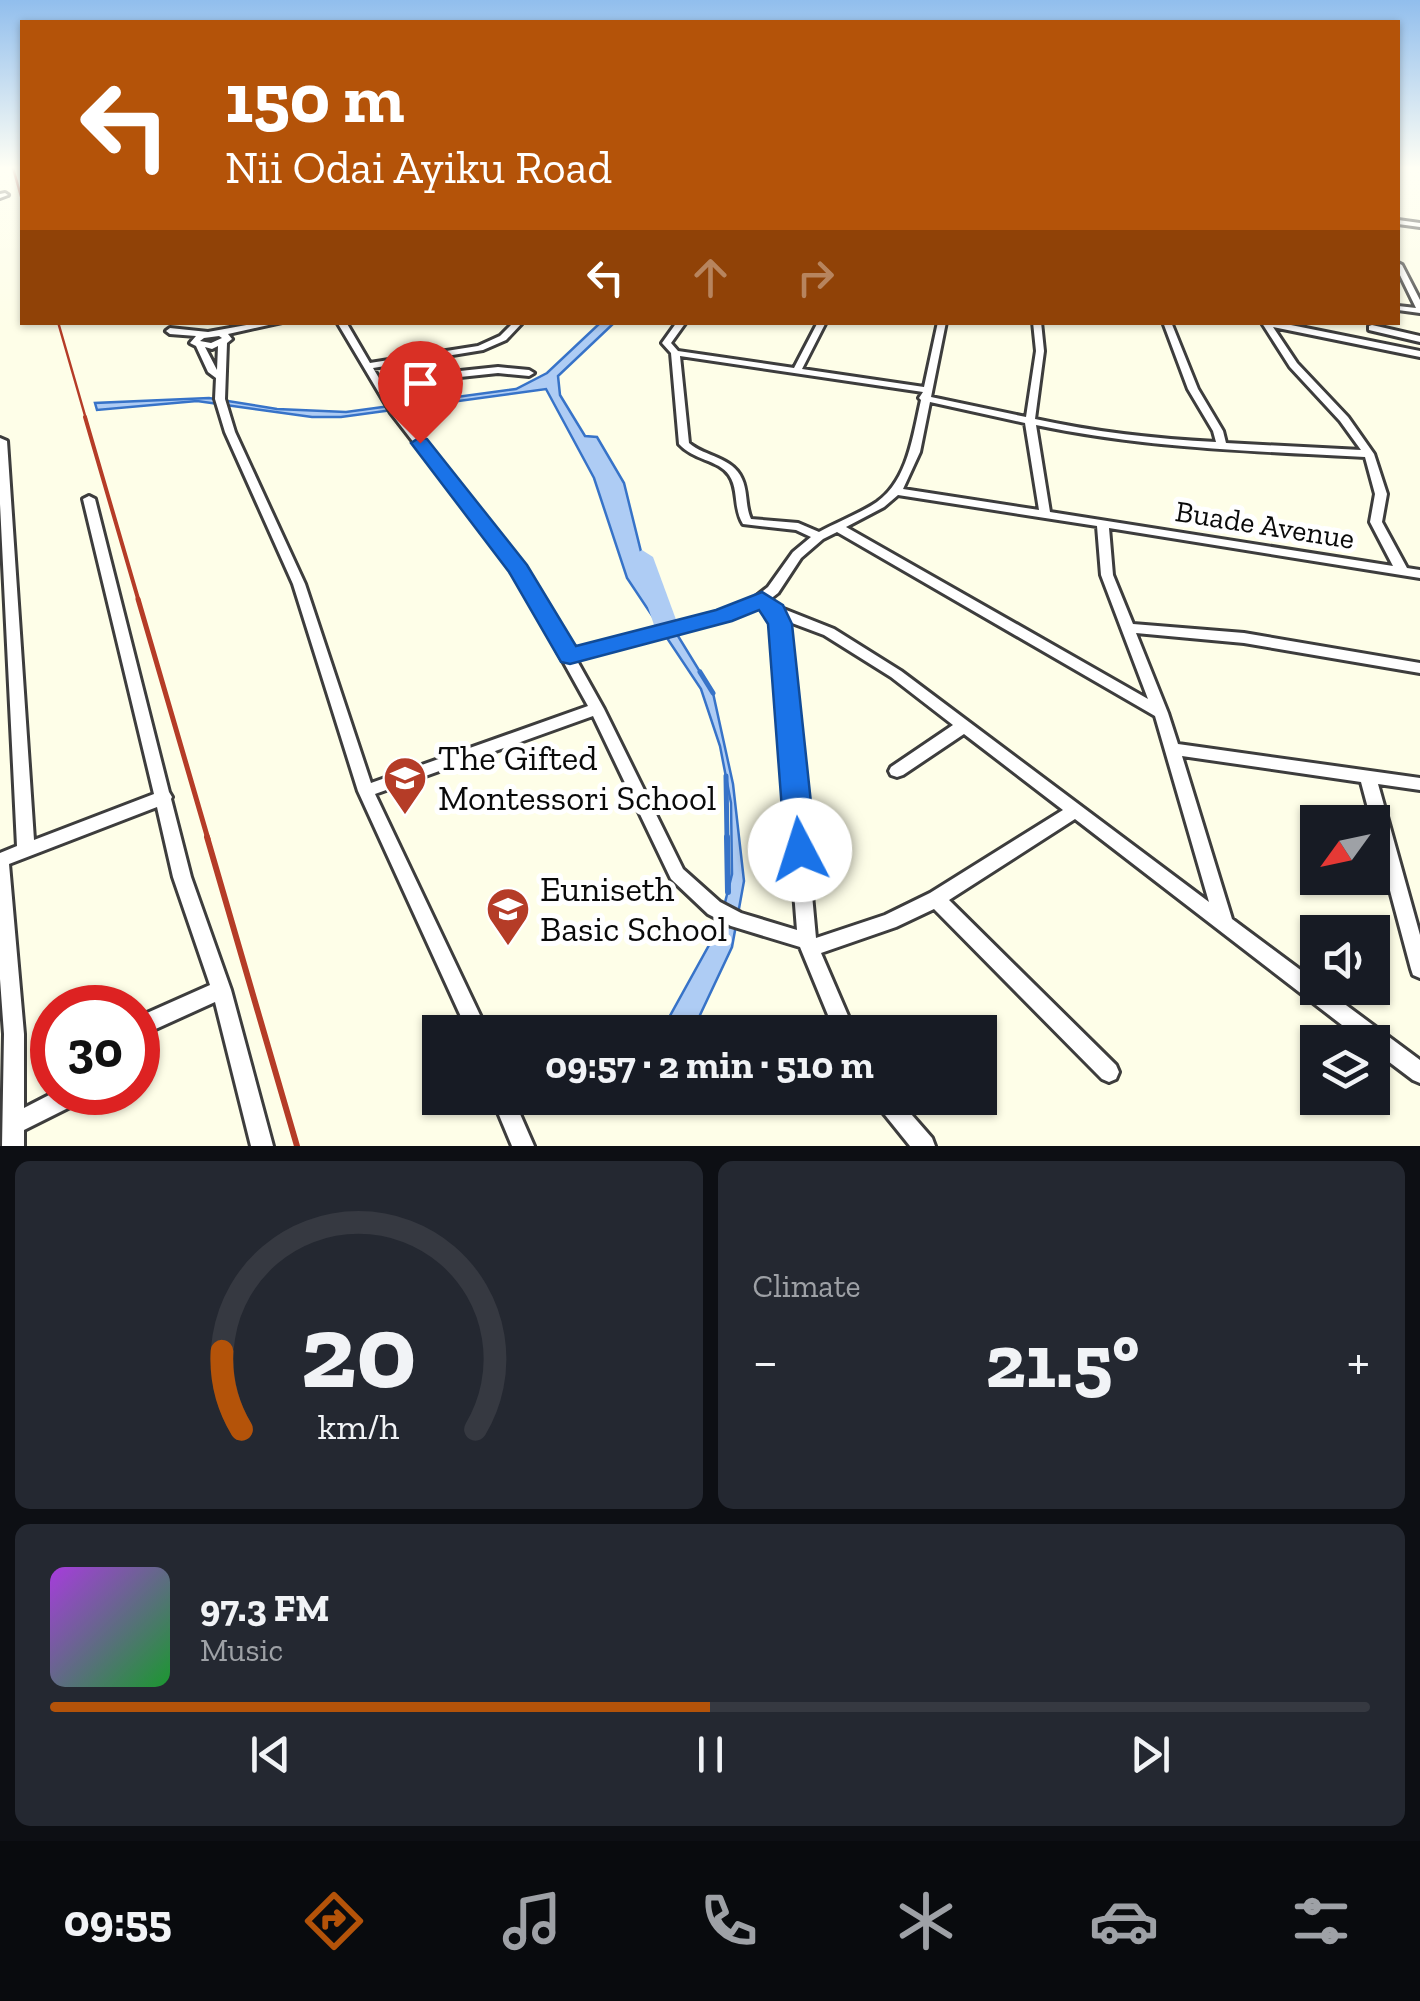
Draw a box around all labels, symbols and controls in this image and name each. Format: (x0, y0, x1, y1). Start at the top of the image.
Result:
text: 150 m (225, 56, 405, 140)
icon: left (60, 60, 190, 190)
text: Nii Odai Ayiku Road (225, 141, 612, 195)
icon: left (578, 250, 633, 305)
icon: ahead (683, 250, 738, 305)
icon: right (788, 250, 843, 305)
pin (378, 341, 463, 444)
icon: arrive (393, 356, 448, 411)
street label: Buade Avenue (1173, 493, 1357, 557)
place label: The Gifted Montessori School (438, 737, 716, 819)
school or university icon: The Gifted Montessori School (382, 755, 428, 816)
position arrow (748, 798, 852, 902)
north arrow (1300, 805, 1390, 895)
map controls (1300, 805, 1390, 1115)
place label: Euniseth Basic School (540, 868, 727, 950)
school or university icon: Euniseth Basic School (485, 886, 531, 947)
button: sound (1300, 915, 1390, 1005)
speed limit sign: 30 (30, 985, 160, 1115)
button: layers (1300, 1025, 1390, 1115)
text: 09:57 · 2 min · 510 m (545, 1042, 874, 1088)
text: Climate (753, 1267, 861, 1305)
text: 20 (301, 1289, 417, 1414)
text: 21.5° (986, 1316, 1140, 1406)
text: − (753, 1328, 778, 1394)
text: + (1347, 1328, 1370, 1394)
text: km/h (318, 1405, 400, 1448)
text: 97.3 FM (200, 1585, 330, 1631)
text: Music (200, 1631, 283, 1669)
icon: previous (243, 1727, 298, 1782)
icon: pause (683, 1727, 738, 1782)
icon: next (1123, 1727, 1178, 1782)
icon: directions (299, 1886, 369, 1956)
icon: music (497, 1886, 567, 1956)
icon: phone (694, 1886, 764, 1956)
icon: climate (891, 1886, 961, 1956)
icon: car (1089, 1886, 1159, 1956)
icon: filters (1286, 1886, 1356, 1956)
text: 09:55 (64, 1894, 172, 1948)

